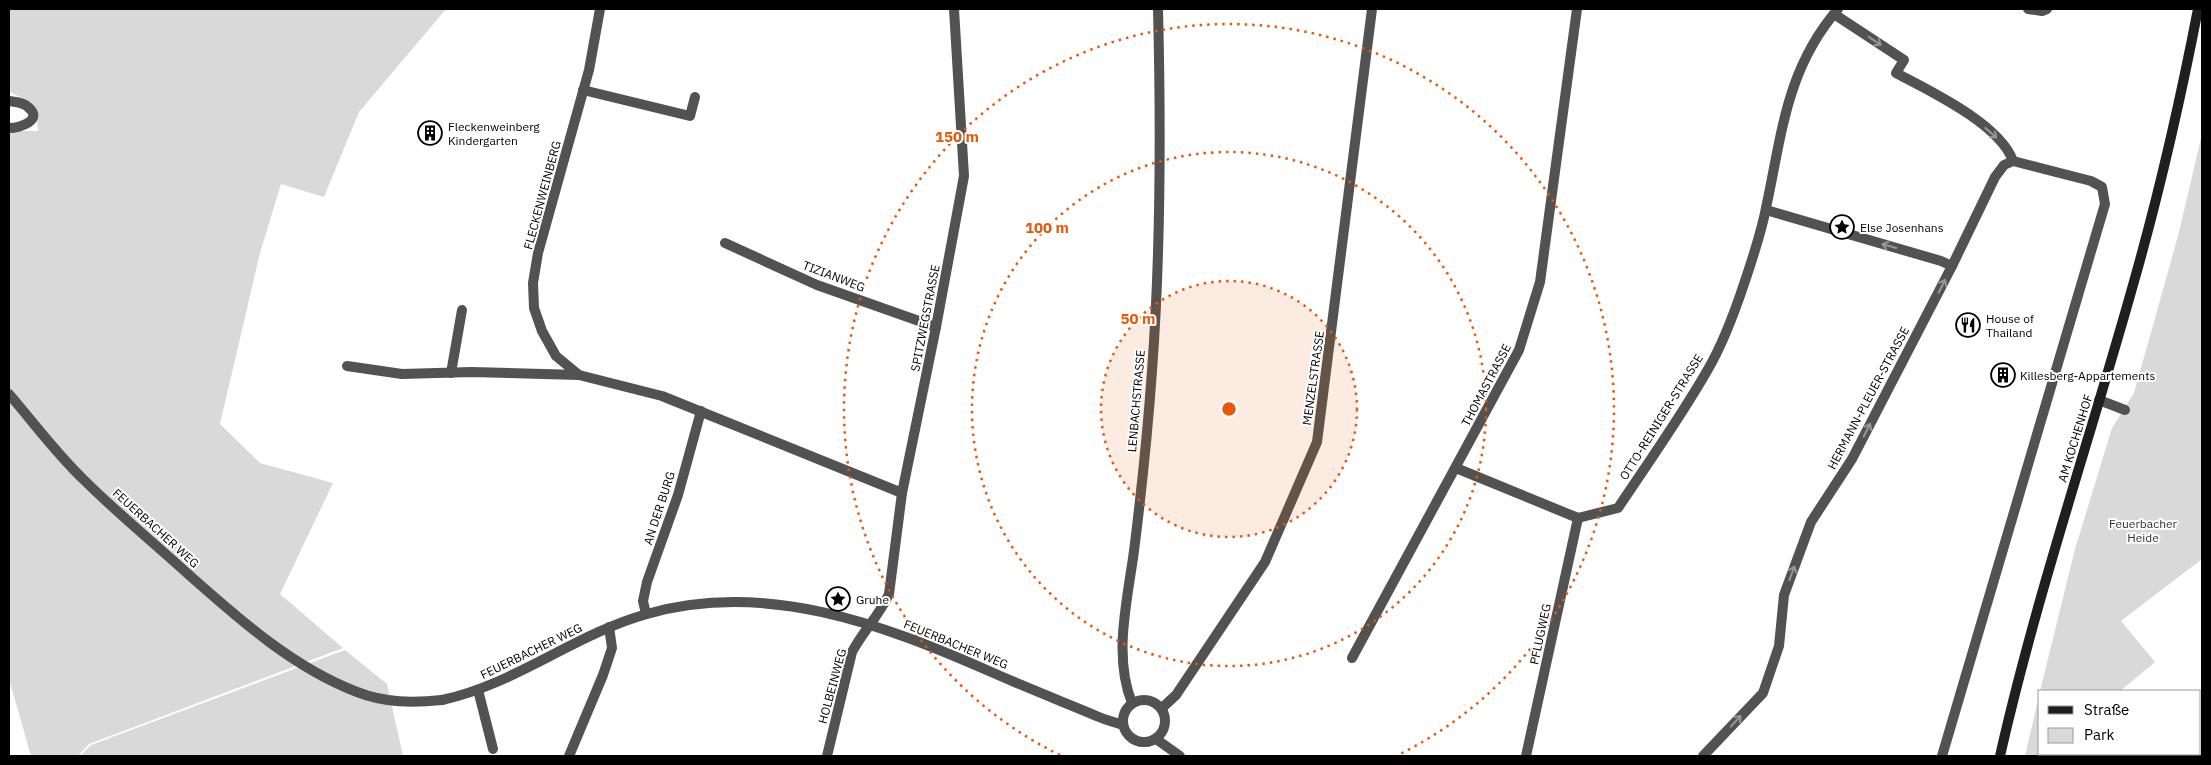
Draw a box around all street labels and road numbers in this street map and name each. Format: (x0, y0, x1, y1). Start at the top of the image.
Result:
street label: FLECKENWEINBERG (520, 139, 564, 251)
street label: TIZIANWEG (801, 257, 867, 295)
street label: SPITZWEGSTRASSE (907, 263, 943, 373)
street label: HERMANN-PLEUER-STRASSE (1824, 324, 1912, 472)
street label: MENZELSTRASSE (1299, 330, 1327, 426)
street label: THOMASTRASSE (1458, 341, 1514, 429)
street label: LENBACHSTRASSE (1124, 349, 1148, 453)
street label: OTTO-REINIGER-STRASSE (1616, 351, 1706, 483)
street label: AM KOCHENHOF (2054, 392, 2096, 484)
street label: AN DER BURG (640, 469, 678, 547)
street label: FEUERBACHER WEG (110, 485, 202, 571)
street label: PFLUGWEG (1526, 602, 1554, 666)
street label: FEUERBACHER WEG (902, 616, 1010, 672)
street label: FEUERBACHER WEG (478, 620, 584, 682)
street label: HOLBEINWEG (815, 647, 849, 725)

